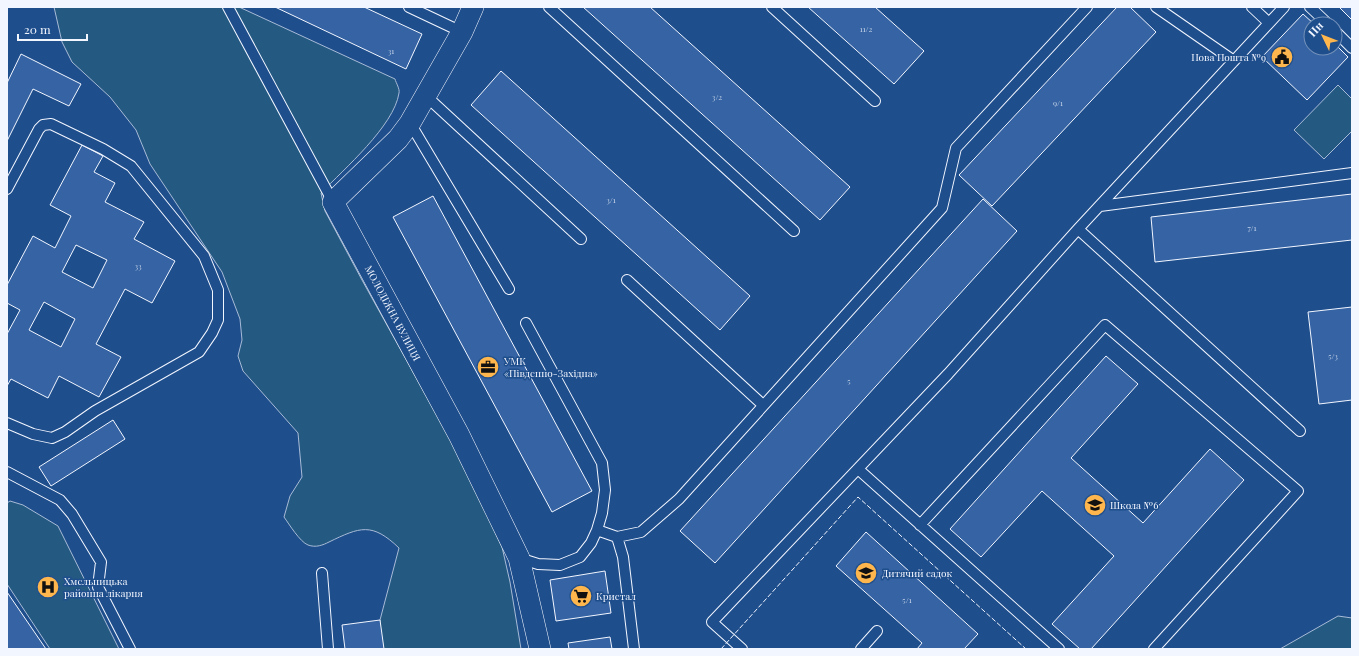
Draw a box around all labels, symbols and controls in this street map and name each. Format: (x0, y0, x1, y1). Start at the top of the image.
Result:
scale bar (18, 16, 87, 42)
north arrow (1303, 16, 1343, 56)
text: Пн (1304, 18, 1326, 40)
text: 20 m (24, 21, 51, 37)
house number: 11/2 (860, 23, 872, 34)
public building icon: Нова Пошта №9 (1269, 44, 1295, 70)
house number: 31 (388, 45, 394, 56)
place label: Нова Пошта №9 (1191, 50, 1266, 64)
house number: 3/2 (712, 91, 722, 102)
house number: 9/1 (1053, 97, 1063, 108)
house number: 3/1 (606, 194, 616, 205)
house number: 7/1 (1247, 222, 1257, 233)
house number: 33 (134, 260, 142, 271)
street label: МОЛОДІЖНА ВУЛИЦЯ (362, 263, 424, 364)
house number: 5/3 (1328, 350, 1338, 361)
office icon: УМК «Південно-Західна» (475, 354, 501, 380)
place label: УМК «Південно-Західна» (503, 354, 598, 380)
house number: 5 (847, 375, 851, 386)
school or university icon: Школа №6 (1082, 492, 1108, 518)
place label: Школа №6 (1110, 498, 1158, 512)
school or university icon: Дитячий садок (853, 560, 879, 586)
place label: Дитячий садок (882, 566, 952, 580)
hospital icon: Хмельницька районна лікарня (35, 574, 61, 600)
place label: Хмельницька районна лікарня (64, 574, 143, 600)
supermarket icon: Кристал (568, 583, 594, 609)
place label: Кристал (596, 589, 636, 603)
house number: 5/1 (902, 594, 912, 605)

